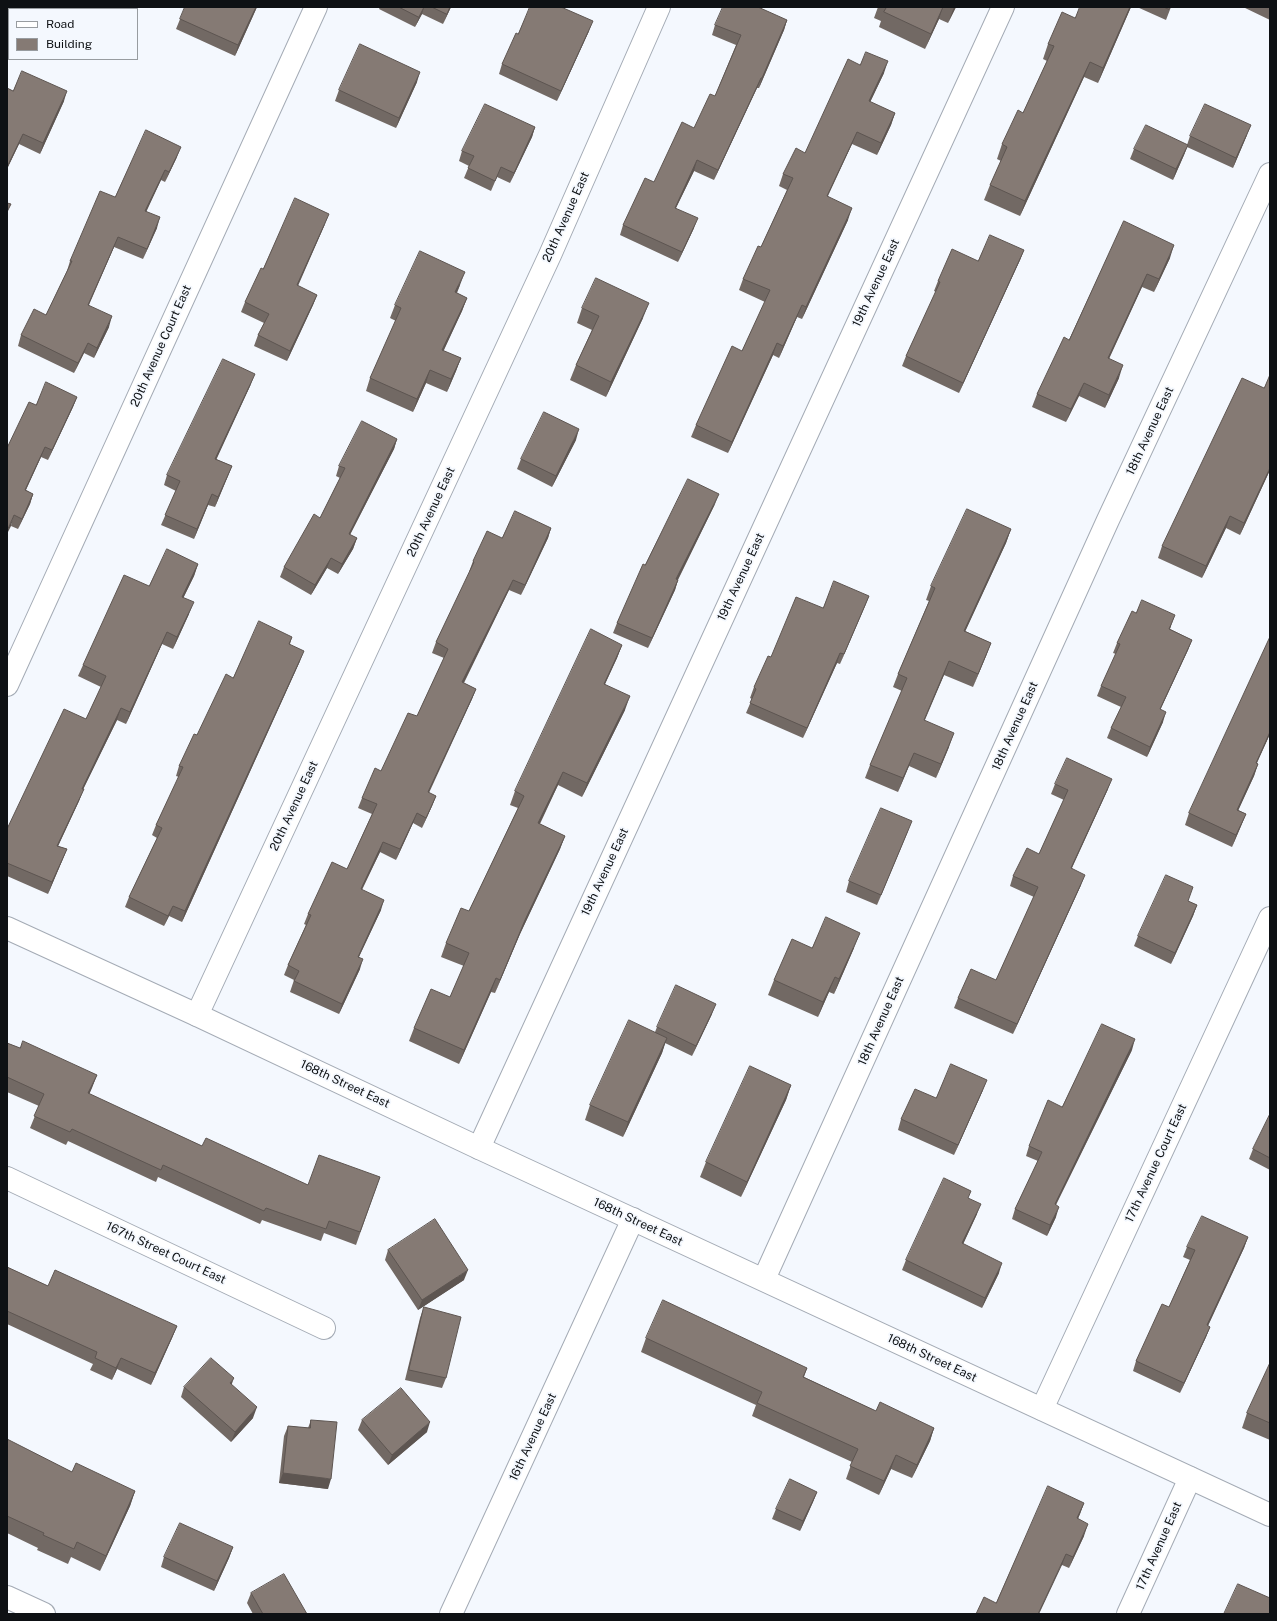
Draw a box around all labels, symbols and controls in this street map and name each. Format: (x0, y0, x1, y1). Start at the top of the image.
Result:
legend (8, 8, 138, 60)
text: Road (46, 17, 74, 31)
text: Building (46, 37, 92, 51)
street label: 20th Avenue East (540, 169, 592, 265)
street label: 19th Avenue East (849, 237, 903, 329)
street label: 20th Avenue Court East (128, 283, 194, 409)
street label: 18th Avenue East (1123, 385, 1177, 477)
street label: 20th Avenue East (404, 465, 458, 559)
street label: 19th Avenue East (714, 531, 768, 623)
street label: 18th Avenue East (989, 679, 1041, 773)
street label: 20th Avenue East (267, 759, 321, 853)
street label: 19th Avenue East (578, 826, 632, 918)
street label: 18th Avenue East (855, 974, 907, 1068)
street label: 168th Street East (298, 1057, 392, 1111)
street label: 17th Avenue Court East (1122, 1101, 1190, 1225)
street label: 168th Street East (591, 1195, 685, 1249)
street label: 167th Street Court East (104, 1219, 228, 1287)
street label: 168th Street East (885, 1331, 979, 1385)
street label: 16th Avenue East (506, 1391, 560, 1483)
street label: 17th Avenue East (1133, 1500, 1185, 1592)

